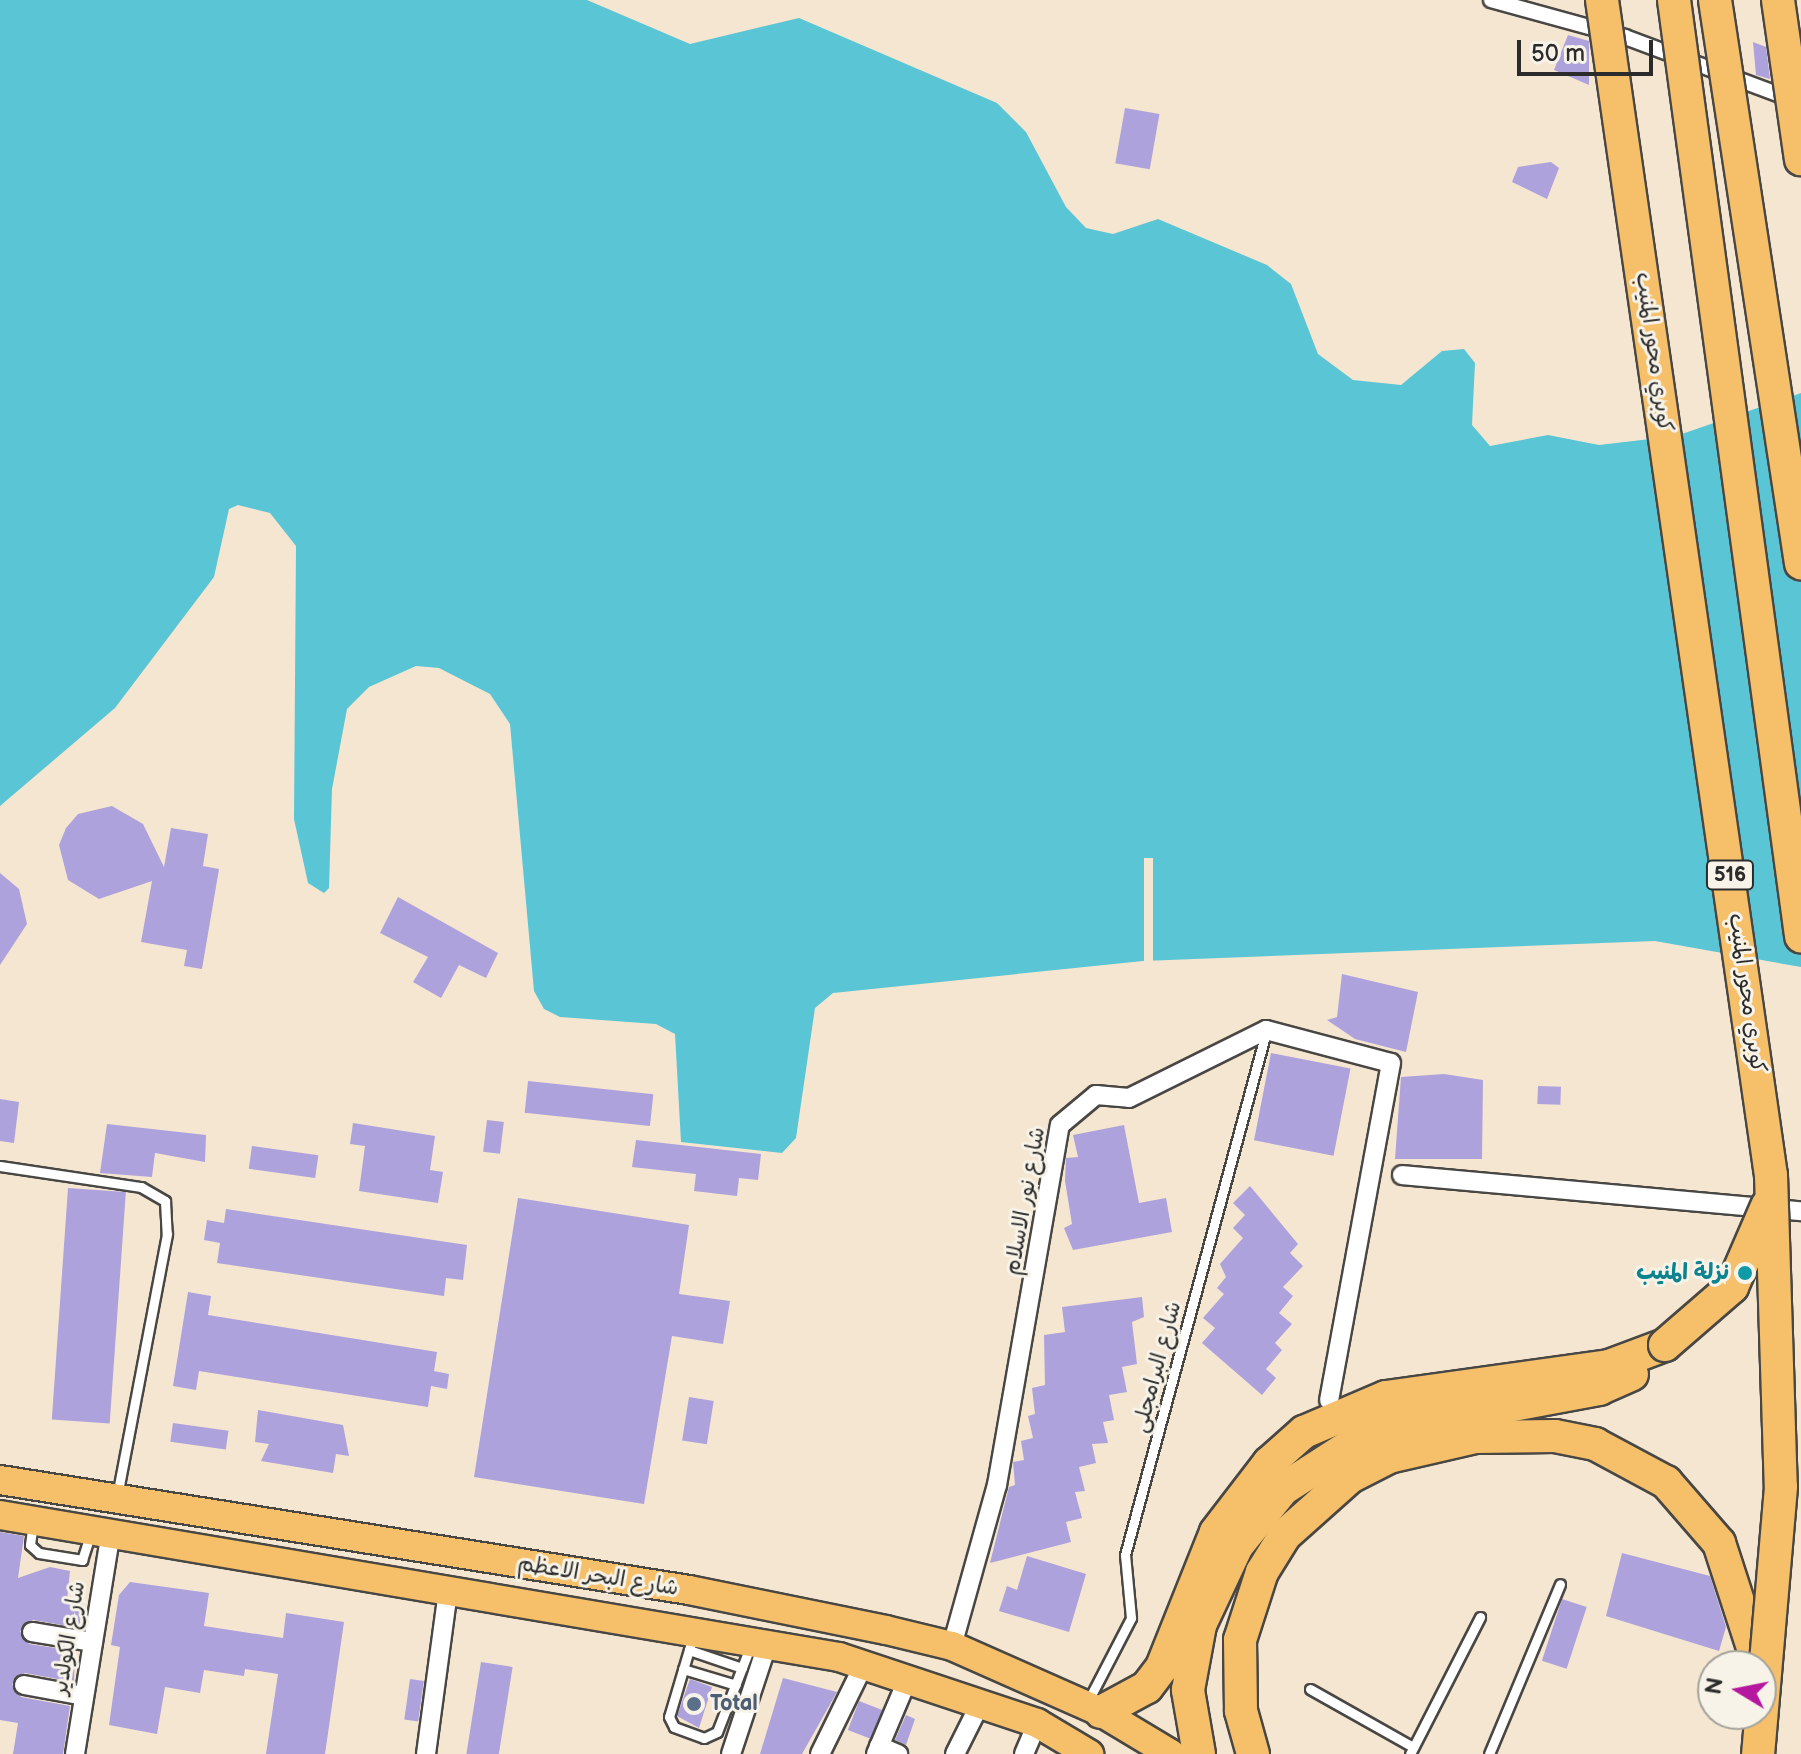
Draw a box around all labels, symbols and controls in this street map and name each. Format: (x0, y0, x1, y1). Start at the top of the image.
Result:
scale bar (1521, 24, 1657, 74)
text: 50 m (1531, 39, 1585, 68)
street label: كوبري محور المنيب (1630, 271, 1678, 433)
road number: 516 (1704, 859, 1756, 891)
street label: كوبري محور المنيب (1723, 912, 1771, 1074)
street label: شارع نور الاسلام (999, 1125, 1051, 1277)
place label: نزلة المنيب (1636, 1260, 1729, 1286)
marker: نزلة المنيب (1736, 1264, 1754, 1282)
street label: شارع البرامجلى (1127, 1298, 1187, 1436)
street label: شارع البحر الاعظم (516, 1550, 680, 1602)
street label: شارع الكولدير (47, 1579, 91, 1697)
north arrow (1697, 1650, 1777, 1730)
text: N (1700, 1676, 1730, 1697)
place label: Total (710, 1691, 758, 1717)
marker: Total (685, 1695, 703, 1713)

